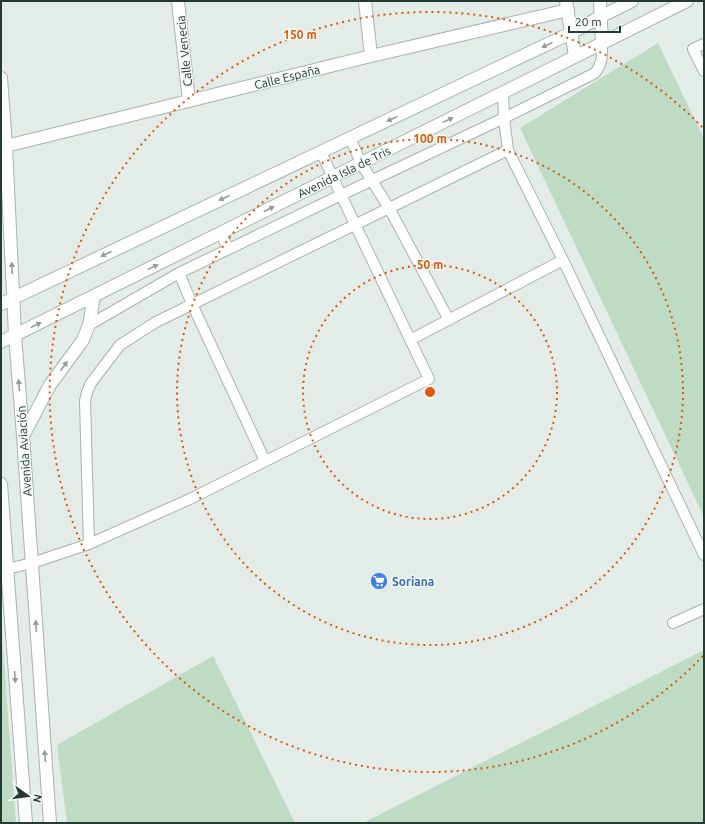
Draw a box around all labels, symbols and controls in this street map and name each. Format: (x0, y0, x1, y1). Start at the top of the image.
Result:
scale bar (569, 8, 620, 34)
street label: Calle Venecia (174, 15, 194, 87)
text: 20 m (575, 15, 602, 28)
text: 150 m (283, 28, 317, 41)
one-way arrow (542, 42, 553, 48)
street label: Calle España (253, 63, 321, 91)
one-way arrow (386, 116, 398, 122)
one-way arrow (442, 117, 454, 123)
text: 100 m (413, 132, 447, 145)
street label: Avenida Isla de Tris (296, 144, 392, 200)
one-way arrow (218, 195, 229, 201)
one-way arrow (263, 206, 275, 212)
one-way arrow (101, 251, 112, 257)
text: 50 m (417, 258, 443, 271)
one-way arrow (9, 261, 15, 274)
one-way arrow (147, 264, 158, 270)
one-way arrow (30, 322, 42, 328)
one-way arrow (59, 360, 68, 371)
one-way arrow (16, 379, 23, 391)
centre of rings (423, 385, 437, 399)
street label: Avenida Aviación (14, 405, 34, 497)
supermarket icon: Soriana (369, 571, 389, 591)
place label: Soriana (392, 575, 434, 588)
one-way arrow (33, 620, 40, 632)
one-way arrow (12, 671, 19, 683)
one-way arrow (42, 750, 49, 762)
north arrow (8, 776, 48, 816)
text: N (31, 793, 45, 804)

